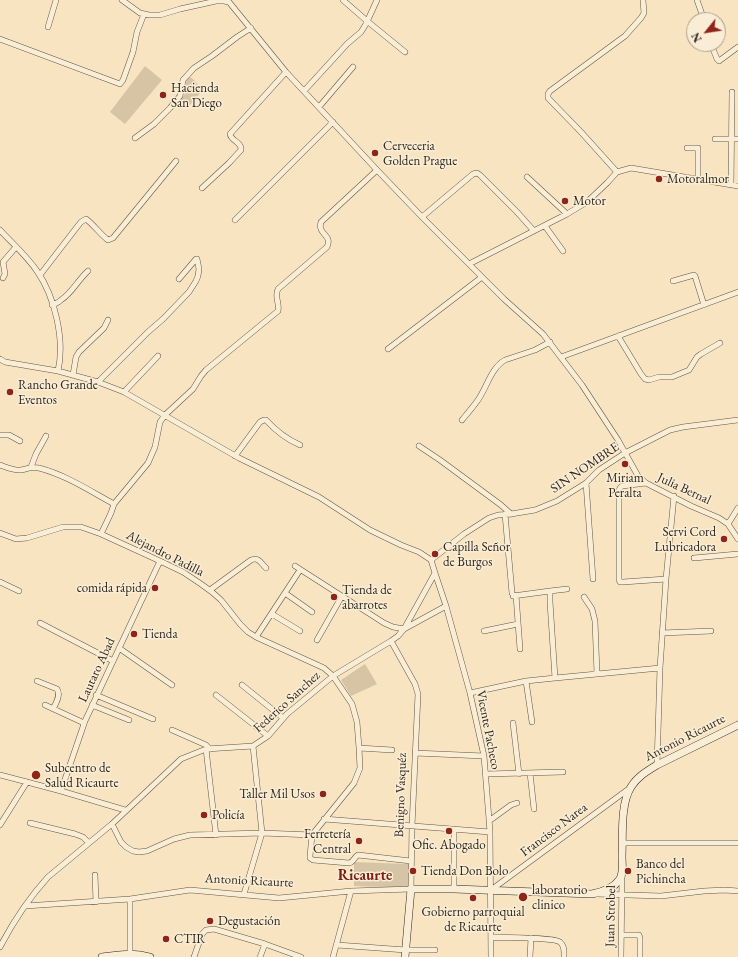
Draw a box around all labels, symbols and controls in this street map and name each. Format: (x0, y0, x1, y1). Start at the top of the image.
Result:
north arrow (686, 12, 726, 52)
text: N (688, 30, 705, 45)
place label: Hacienda San Diego (171, 80, 222, 111)
marker: Hacienda San Diego (158, 90, 168, 100)
place label: Cerveceria Golden Prague (383, 138, 457, 169)
marker: Cerveceria Golden Prague (370, 148, 380, 158)
place label: Motoralmor (667, 171, 729, 187)
marker: Motoralmor (654, 174, 664, 184)
place label: Motor (573, 193, 606, 209)
marker: Motor (560, 196, 570, 206)
place label: Rancho Grande Eventos (18, 377, 98, 408)
marker: Rancho Grande Eventos (5, 387, 15, 397)
street label: SIN NOMBRE (548, 439, 622, 497)
marker: Miriam Peralta (620, 459, 630, 469)
place label: Miriam Peralta (606, 470, 644, 501)
street label: Julia Bernal (655, 470, 713, 508)
place label: Servi Cord Lubricadora (655, 524, 716, 555)
street label: Alejandro Padilla (124, 528, 206, 580)
marker: Servi Cord Lubricadora (719, 534, 729, 544)
place label: Capilla Señor de Burgos (443, 539, 510, 570)
marker: Capilla Señor de Burgos (430, 549, 440, 559)
place label: comida rápida (77, 580, 147, 596)
place label: Tienda de abarrotes (342, 582, 392, 613)
marker: comida rápida (150, 583, 160, 593)
marker: Tienda de abarrotes (329, 592, 339, 602)
place label: Tienda (142, 626, 178, 642)
marker: Tienda (129, 629, 139, 639)
street label: Lautaro Abad (75, 635, 119, 705)
street label: Federico Sanchez (250, 668, 324, 736)
street label: Vicente Pacheco (473, 689, 503, 771)
street label: Antonio Ricaurte (642, 711, 728, 765)
street label: Benigno Vasquéz (392, 752, 410, 838)
place label: Subcentro de Salud Ricaurte (45, 760, 118, 791)
marker: Subcentro de Salud Ricaurte (30, 769, 42, 781)
place label: Taller Mil Usos (239, 786, 315, 802)
marker: Taller Mil Usos (318, 789, 328, 799)
street label: Francisco Narea (517, 800, 591, 860)
place label: Policía (212, 807, 245, 823)
marker: Policía (199, 810, 209, 820)
place label: Ferretería Central (304, 826, 351, 857)
marker: Ofic. Abogado (444, 826, 454, 836)
marker: Ferretería Central (354, 836, 364, 846)
place label: Ofic. Abogado (412, 837, 486, 853)
place label: Banco del Pichincha (636, 856, 686, 887)
place label: Tienda Don Bolo (421, 863, 508, 879)
marker: Tienda Don Bolo (408, 866, 418, 876)
marker: Banco del Pichincha (623, 866, 633, 876)
district label: Ricaurte (338, 867, 392, 885)
street label: Antonio Ricaurte (204, 871, 294, 891)
place label: laboratorio clinico (532, 882, 587, 913)
street label: Juan Strobel (603, 885, 619, 947)
marker: laboratorio clinico (517, 891, 529, 903)
marker: Gobierno parroquial de Ricaurte (468, 893, 478, 903)
place label: Gobierno parroquial de Ricaurte (421, 904, 525, 935)
place label: Degustación (218, 913, 281, 929)
marker: Degustación (205, 916, 215, 926)
place label: CTIR (174, 931, 206, 947)
marker: CTIR (161, 934, 171, 944)

